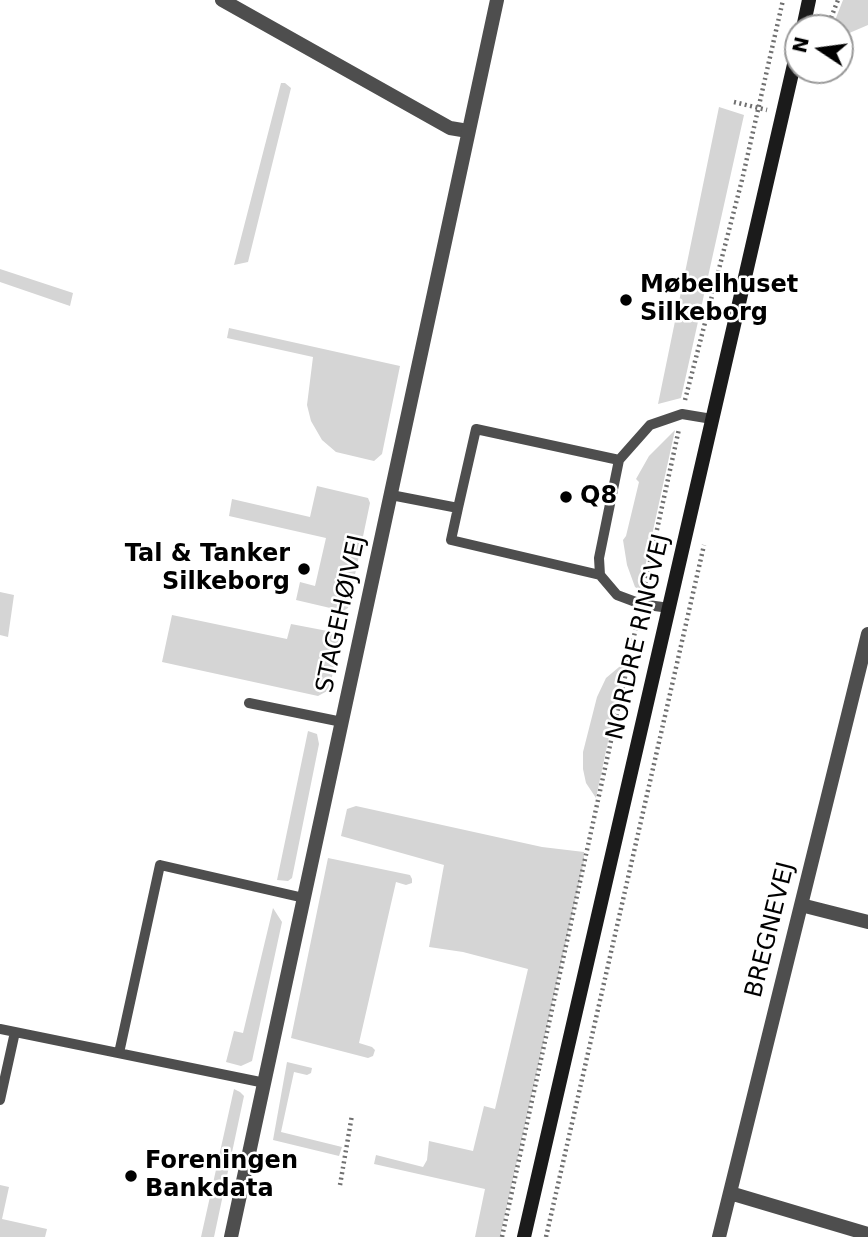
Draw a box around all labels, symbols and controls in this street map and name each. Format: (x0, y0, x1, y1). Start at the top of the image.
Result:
north arrow (784, 14, 854, 84)
text: N (788, 35, 813, 55)
place label: Møbelhuset Silkeborg (640, 272, 798, 328)
marker: Møbelhuset Silkeborg (618, 292, 634, 308)
place label: Q8 (580, 483, 617, 511)
marker: Q8 (558, 489, 574, 505)
street label: NORDRE RINGVEJ (601, 531, 677, 743)
street label: STAGEHØJVEJ (311, 533, 373, 695)
place label: Tal & Tanker Silkeborg (125, 541, 290, 597)
marker: Tal & Tanker Silkeborg (296, 561, 312, 577)
street label: BREGNEVEJ (740, 859, 802, 1001)
place label: Foreningen Bankdata (145, 1148, 298, 1204)
marker: Foreningen Bankdata (123, 1168, 139, 1184)

